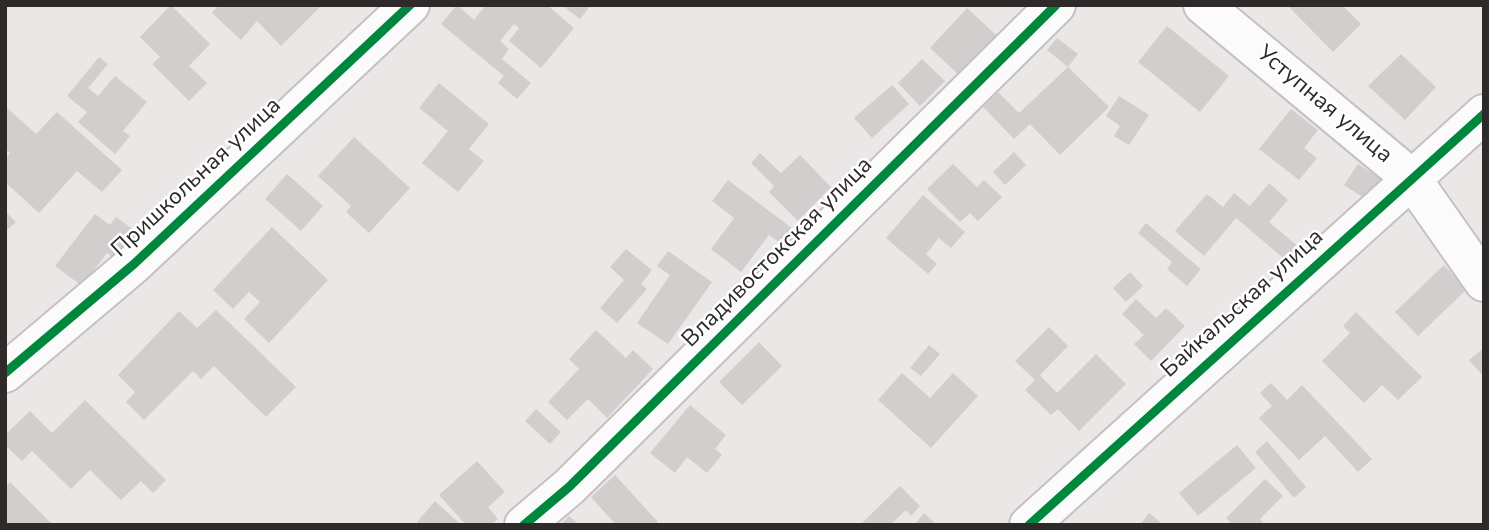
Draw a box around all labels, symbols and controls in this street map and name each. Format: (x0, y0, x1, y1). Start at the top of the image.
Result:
street label: Уступная улица (1251, 40, 1397, 170)
street label: Пришкольная улица (107, 92, 287, 264)
street label: Владивостокская улица (677, 152, 879, 354)
street label: Байкальская улица (1156, 224, 1330, 384)

